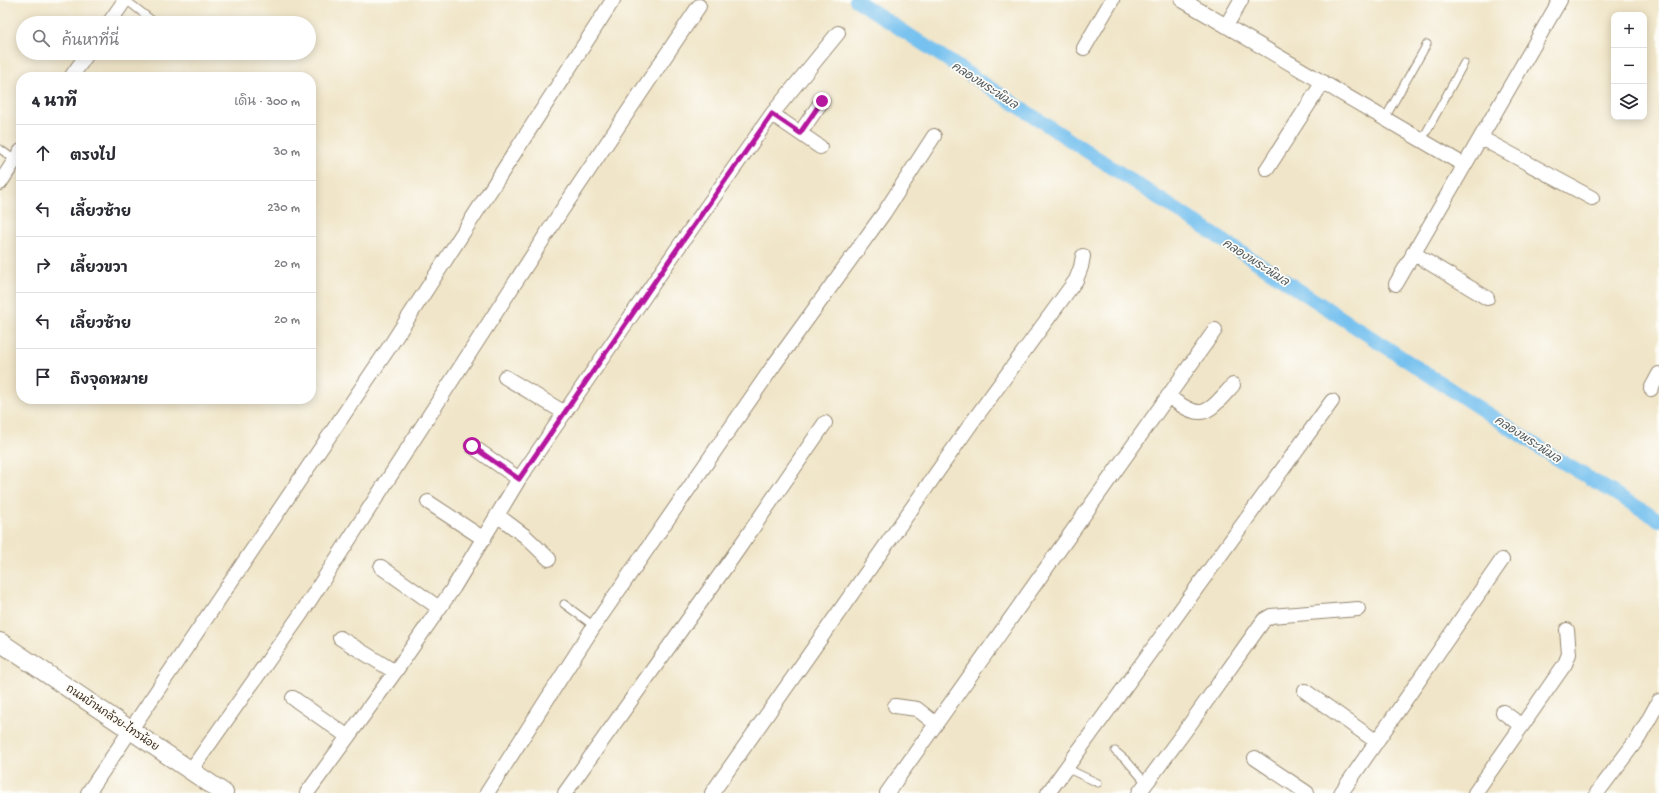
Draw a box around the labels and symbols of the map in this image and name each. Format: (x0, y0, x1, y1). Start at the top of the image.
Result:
water label: คลองพระพิมล (948, 59, 1021, 114)
route end (813, 92, 831, 110)
water label: คลองพระพิมล (1219, 236, 1292, 291)
water label: คลองพระพิมล (1491, 413, 1564, 468)
route start (463, 437, 481, 455)
street label: ถนนบ้านกล้วย-ไทรน้อย (63, 680, 163, 754)

